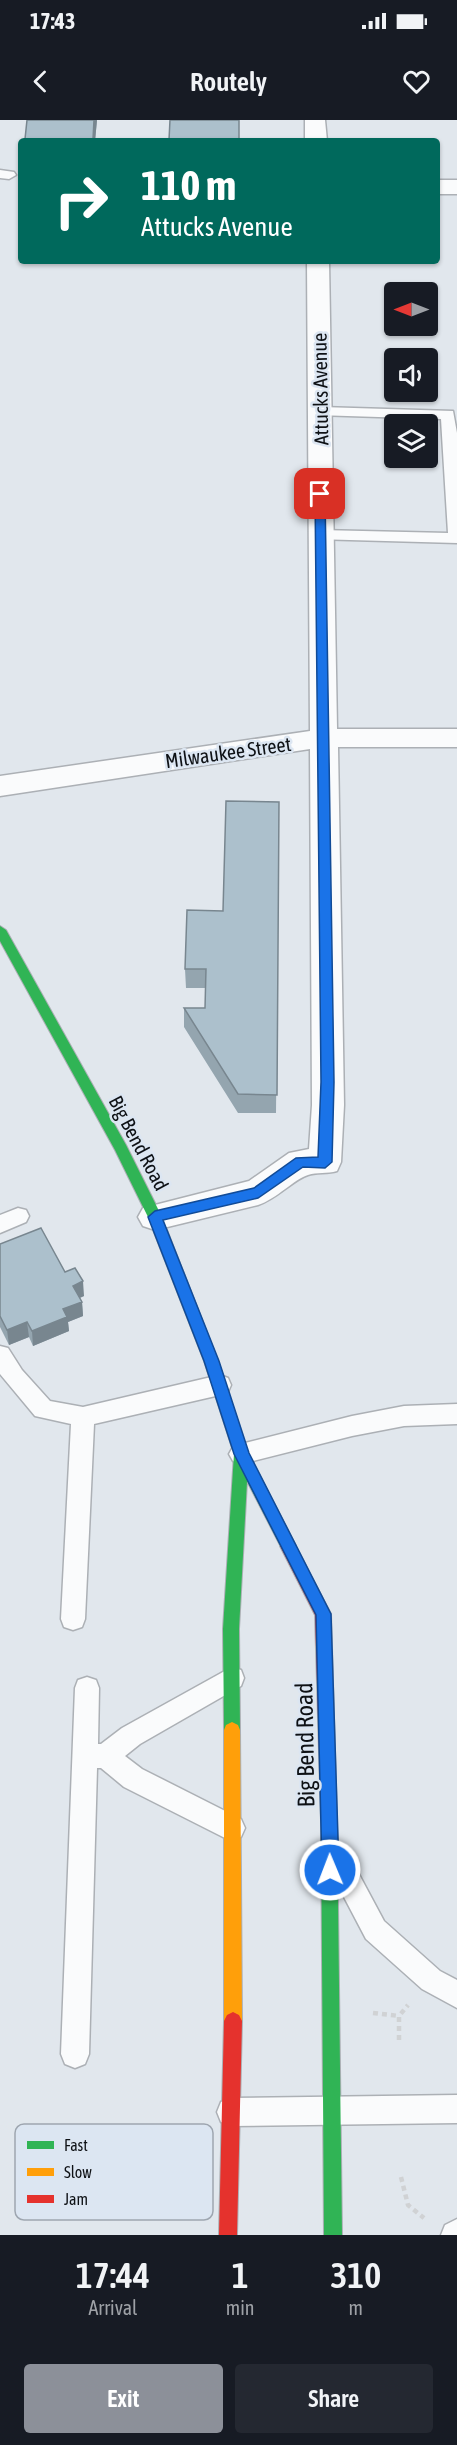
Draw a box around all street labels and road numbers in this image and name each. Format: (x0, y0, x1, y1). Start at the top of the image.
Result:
street label: Attucks Avenue (308, 333, 332, 445)
street label: Milwaukee Street (164, 732, 293, 772)
street label: Big Bend Road (104, 1092, 174, 1194)
street label: Big Bend Road (290, 1682, 320, 1808)

